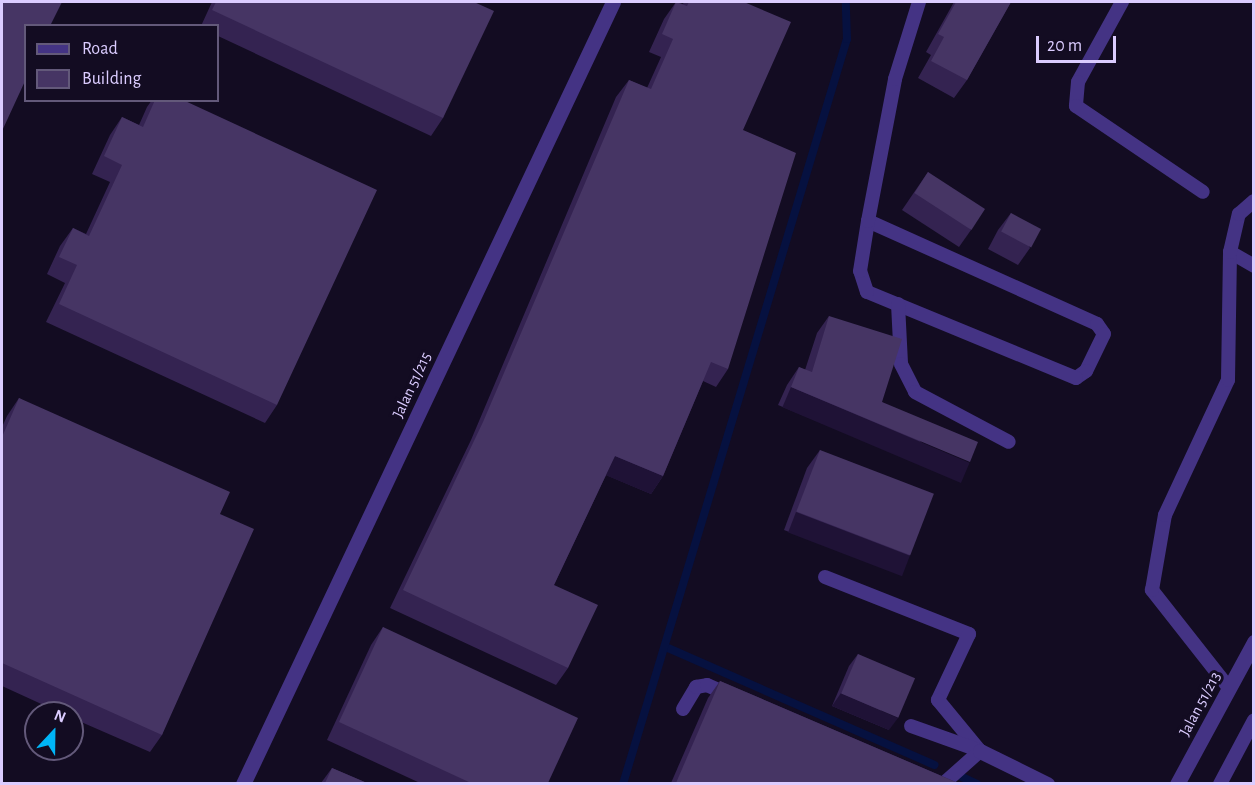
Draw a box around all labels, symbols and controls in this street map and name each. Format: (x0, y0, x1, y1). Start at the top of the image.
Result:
legend (24, 24, 219, 102)
scale bar (1039, 24, 1118, 62)
text: 20 m (1047, 37, 1082, 55)
text: Road (82, 40, 118, 58)
text: Building (82, 70, 141, 88)
street label: Jalan 51/215 (388, 349, 436, 421)
street label: Jalan 51/213 (1175, 668, 1225, 740)
north arrow (24, 701, 84, 761)
text: N (52, 707, 68, 726)

